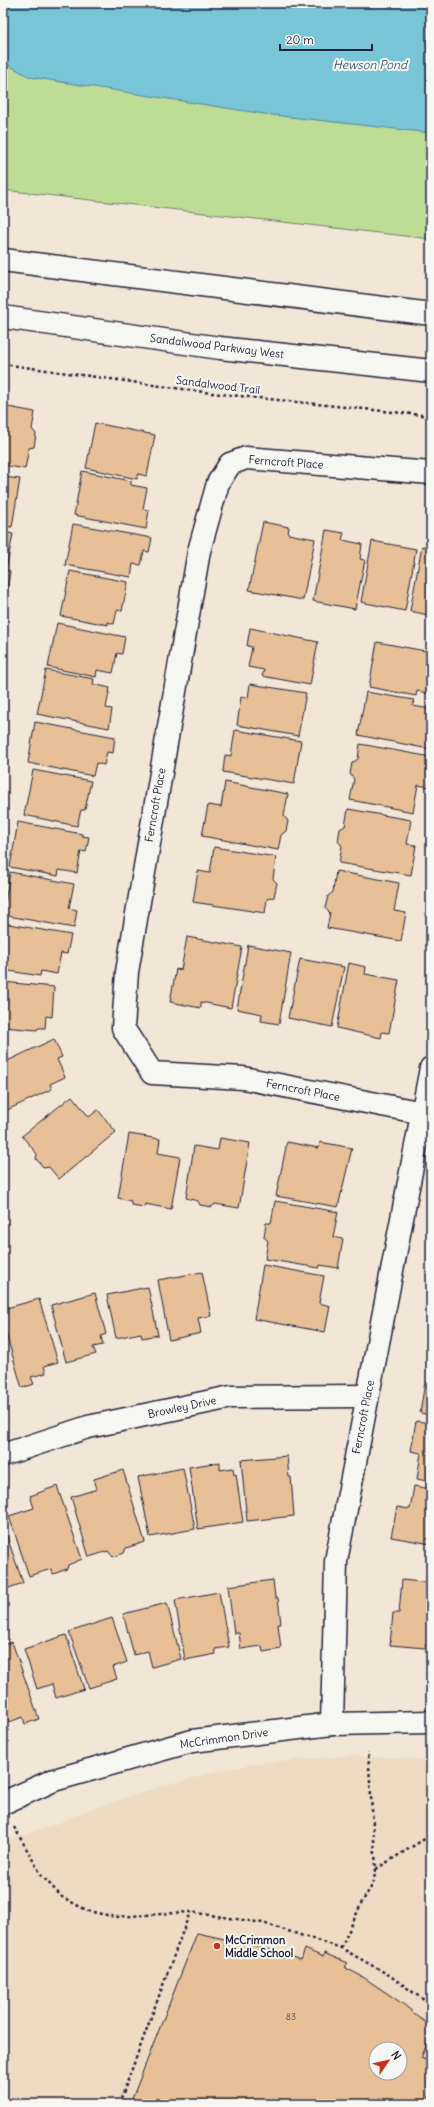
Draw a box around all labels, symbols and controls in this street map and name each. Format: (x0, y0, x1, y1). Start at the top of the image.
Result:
scale bar (280, 26, 372, 52)
text: 20 m (286, 32, 314, 47)
water label: Hewson Pond (333, 57, 409, 72)
street label: Sandalwood Parkway West (149, 331, 285, 361)
street label: Sandalwood Trail (175, 373, 261, 397)
street label: Ferncroft Place (248, 452, 324, 472)
street label: Ferncroft Place (142, 767, 168, 843)
street label: Ferncroft Place (265, 1076, 341, 1104)
street label: Ferncroft Place (349, 1379, 377, 1455)
street label: Browley Drive (146, 1393, 218, 1421)
street label: McCrimmon Drive (179, 1725, 269, 1751)
place label: McCrimmon Middle School (225, 1933, 293, 1960)
marker: McCrimmon Middle School (212, 1941, 222, 1951)
house number: 83 (286, 2011, 296, 2022)
north arrow (368, 2041, 408, 2081)
text: N (388, 2048, 404, 2062)

